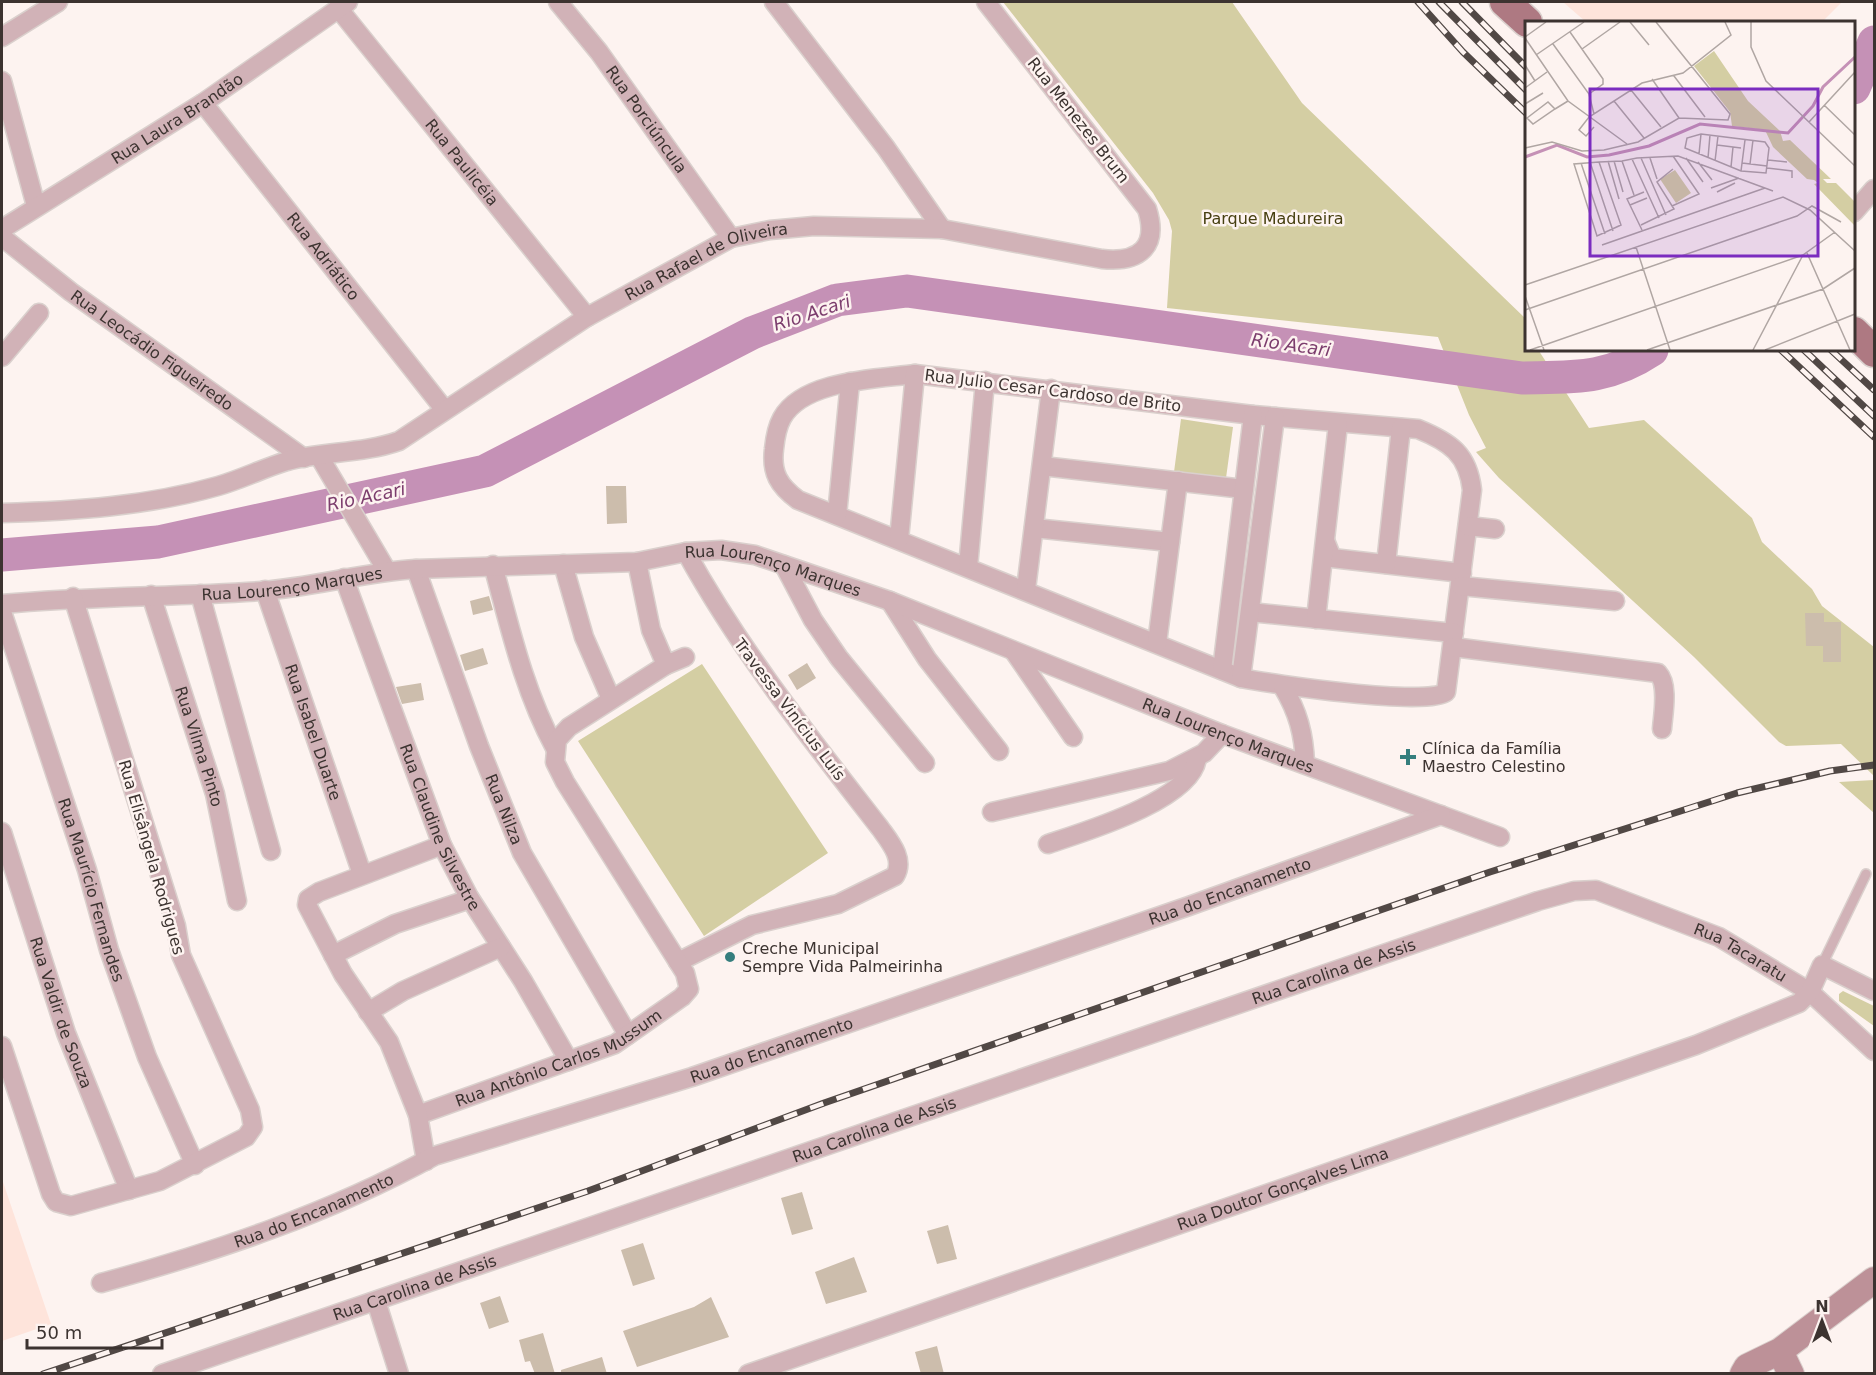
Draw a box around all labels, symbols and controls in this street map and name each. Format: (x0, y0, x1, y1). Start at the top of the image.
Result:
inset map (1525, 21, 1855, 351)
street label: Rua Menezes Brum (1024, 54, 1134, 187)
street label: Rua Porciúncula (602, 62, 691, 177)
street label: Rua Laura Brandão (108, 69, 247, 168)
street label: Rua Paulicéia (421, 115, 503, 210)
street label: Rua Adriático (283, 209, 364, 304)
park label: Parque Madureira (1202, 209, 1344, 228)
street label: Rua Rafael de Oliveira (622, 219, 789, 304)
street label: Rua Leocádio Figueiredo (67, 286, 237, 415)
water label: Rio Acari (771, 290, 853, 335)
water label: Rio Acari (1250, 329, 1332, 360)
street label: Rua Julio Cesar Cardoso de Brito (924, 365, 1182, 416)
water label: Rio Acari (325, 478, 407, 515)
street label: Rua Lourenço Marques (684, 541, 864, 600)
street label: Rua Lourenço Marques (201, 564, 384, 604)
street label: Travessa Vinícius Luís (729, 634, 849, 784)
street label: Rua Isabel Duarte (281, 661, 345, 803)
street label: Rua Vilma Pinto (171, 684, 226, 808)
street label: Rua Lourenço Marques (1139, 694, 1316, 777)
place label: Clínica da Família Maestro Celestino (1422, 739, 1565, 776)
street label: Rua Claudine Silvestre (396, 741, 484, 914)
marker: Clínica da Família Maestro Celestino (1399, 748, 1417, 766)
street label: Rua Elisângela Rodrigues (115, 757, 188, 957)
street label: Rua Nilza (481, 771, 527, 848)
street label: Rua Maurício Fernandes (54, 796, 129, 984)
street label: Rua do Encanamento (1146, 854, 1314, 929)
street label: Rua Tacaratu (1691, 919, 1790, 986)
street label: Rua Valdir de Souza (26, 935, 96, 1091)
street label: Rua Carolina de Assis (1249, 935, 1418, 1009)
place label: Creche Municipal Sempre Vida Palmeirinha (742, 939, 943, 976)
marker: Creche Municipal Sempre Vida Palmeirinha (723, 950, 737, 964)
street label: Rua Antônio Carlos Mussum (453, 1005, 665, 1111)
street label: Rua do Encanamento (688, 1013, 855, 1087)
street label: Rua Carolina de Assis (790, 1093, 959, 1167)
street label: Rua Doutor Gonçalves Lima (1175, 1143, 1391, 1234)
street label: Rua do Encanamento (231, 1169, 397, 1252)
street label: Rua Carolina de Assis (330, 1251, 499, 1325)
north arrow (1792, 1291, 1852, 1351)
text: N (1815, 1297, 1829, 1316)
scale bar (27, 1312, 162, 1350)
text: 50 m (36, 1322, 82, 1343)

